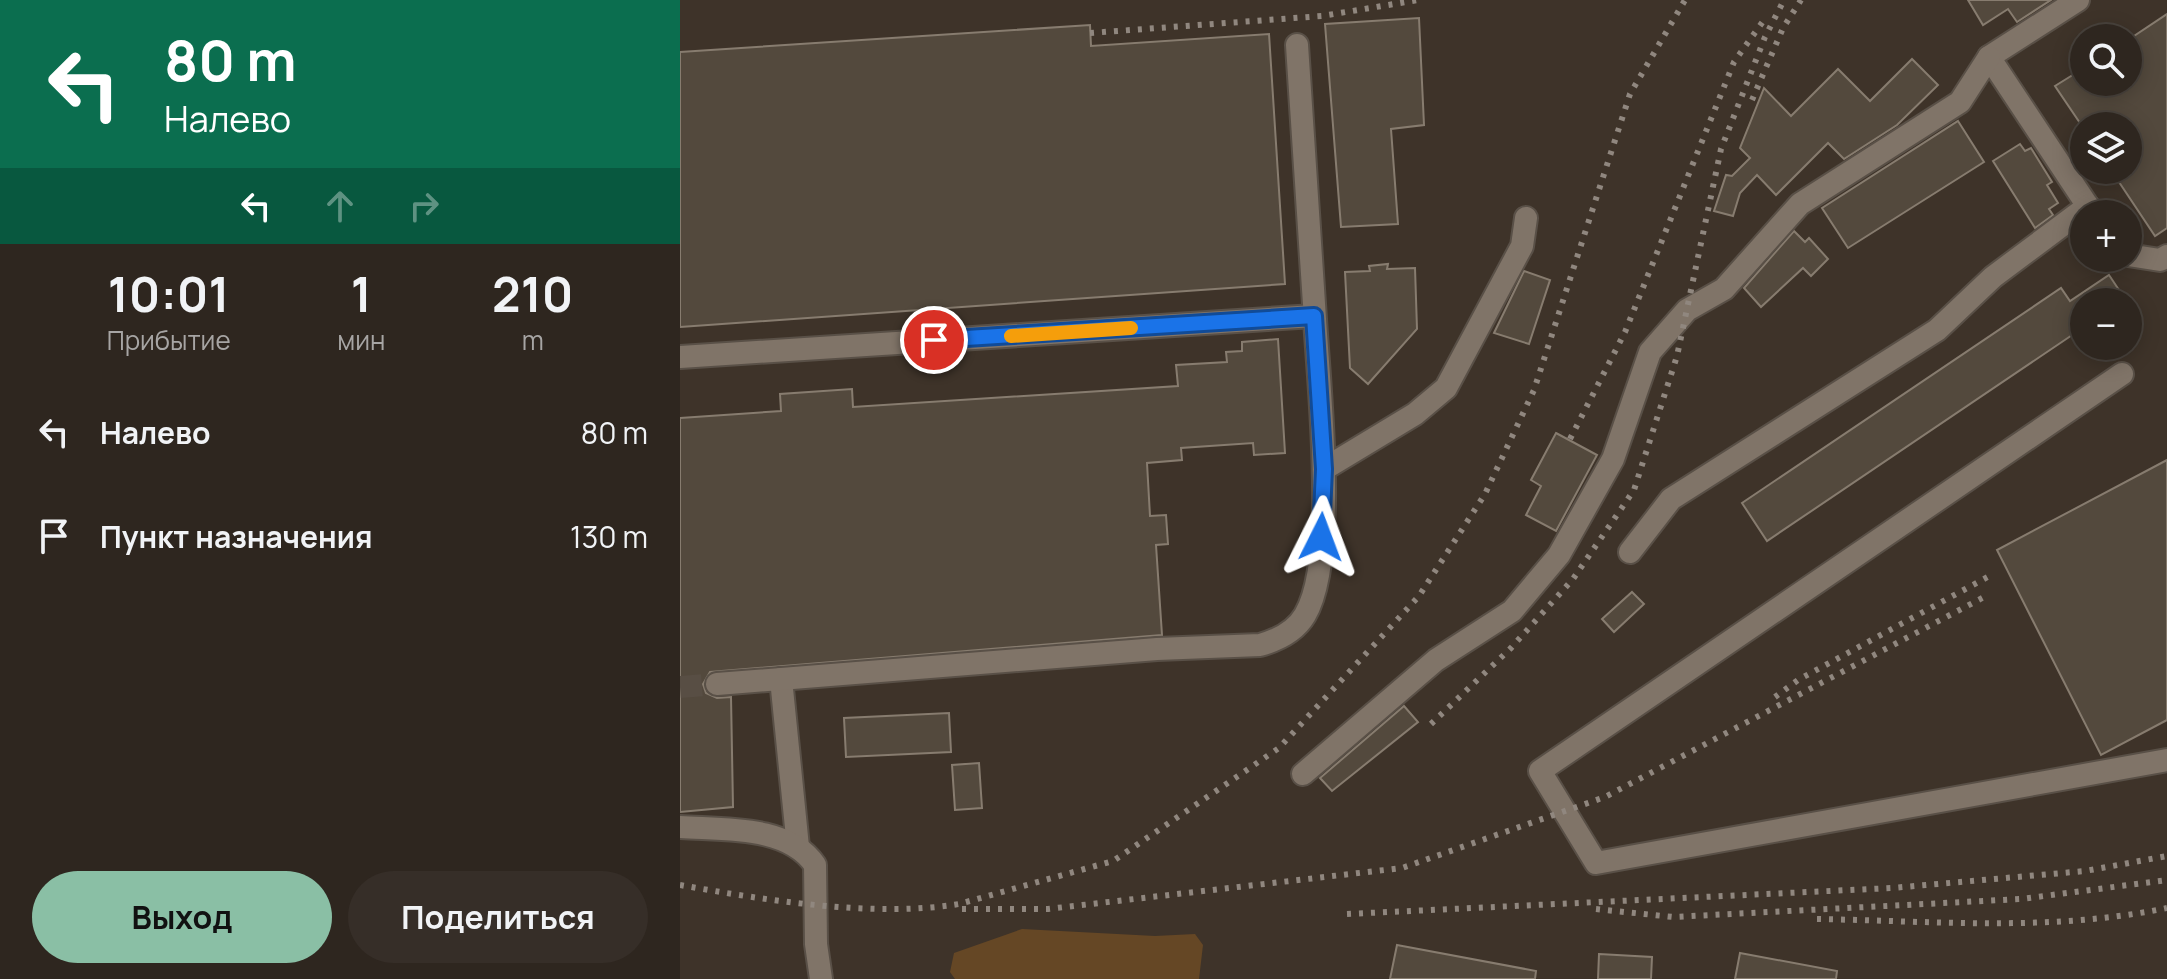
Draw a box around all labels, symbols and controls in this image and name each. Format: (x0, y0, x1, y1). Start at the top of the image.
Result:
text: 80 m (164, 21, 297, 98)
map controls (2070, 24, 2142, 360)
button: search (2070, 24, 2142, 96)
icon: left (32, 32, 136, 136)
text: Налево (164, 94, 291, 143)
button: layers (2070, 112, 2142, 184)
icon: left (234, 184, 278, 228)
icon: ahead (318, 184, 362, 228)
icon: right (402, 184, 446, 228)
button: + (2070, 200, 2142, 272)
text: 10:01 (108, 261, 229, 326)
text: 1 (351, 261, 372, 326)
text: 210 (492, 261, 573, 326)
button: − (2070, 288, 2142, 360)
pin (900, 306, 968, 374)
icon: arrive (912, 318, 956, 362)
text: Прибытие (107, 322, 231, 358)
text: мин (337, 322, 385, 358)
text: m (522, 322, 544, 358)
icon: left (32, 410, 76, 454)
text: Налево (100, 412, 210, 453)
text: 80 m (581, 412, 648, 453)
position arrow (1279, 495, 1363, 579)
icon: arrive (32, 514, 76, 558)
text: Пункт назначения (100, 516, 373, 557)
text: 130 m (570, 516, 648, 557)
button: Выход (32, 871, 332, 963)
button: Поделиться (348, 871, 648, 963)

